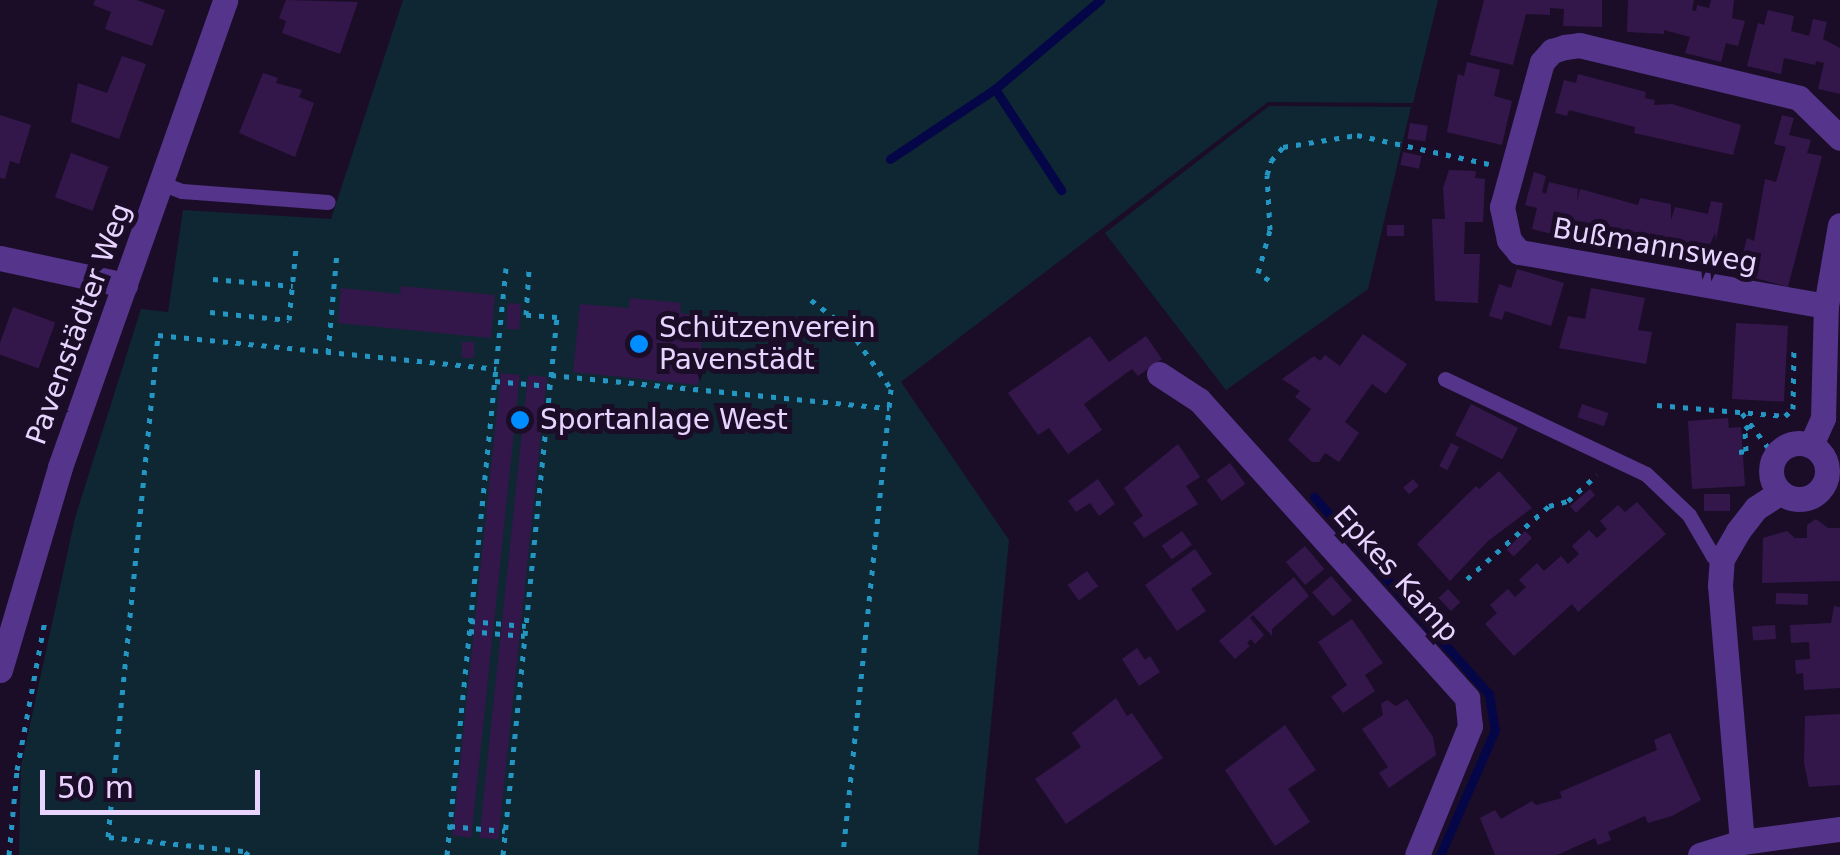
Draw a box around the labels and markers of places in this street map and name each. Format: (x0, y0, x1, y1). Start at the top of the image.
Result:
place label: Schützenverein Pavenstädt (659, 311, 876, 377)
marker: Schützenverein Pavenstädt (628, 333, 650, 355)
place label: Sportanlage West (540, 403, 788, 437)
marker: Sportanlage West (509, 409, 531, 431)

